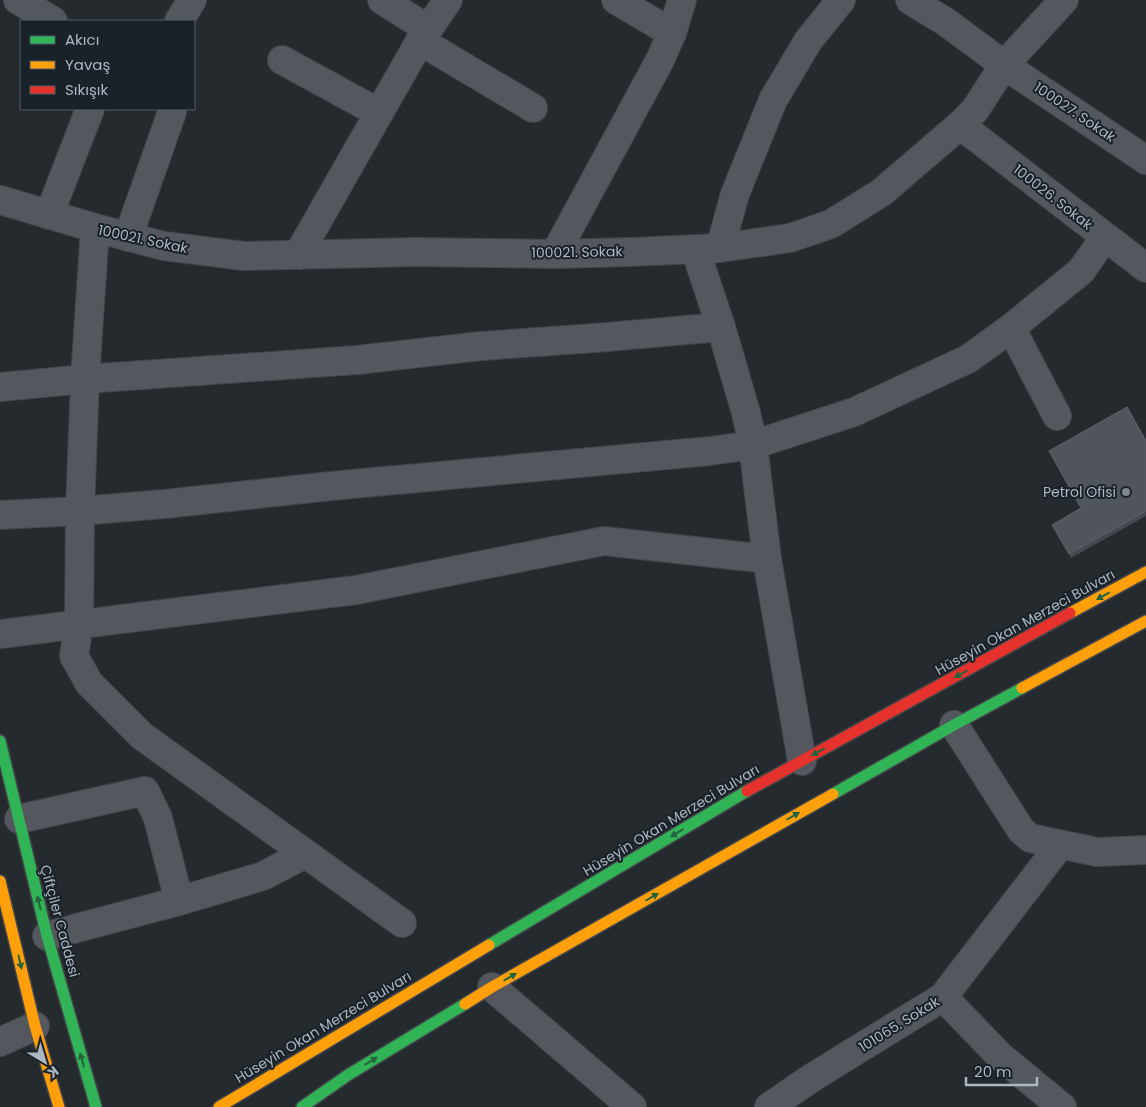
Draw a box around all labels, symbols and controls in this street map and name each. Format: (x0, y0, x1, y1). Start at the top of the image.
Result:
legend (20, 20, 195, 110)
text: Akıcı (65, 29, 99, 50)
text: Yavaş (65, 54, 110, 75)
street label: 100027. Sokak (1030, 77, 1120, 147)
text: Sıkışık (65, 79, 108, 100)
street label: 100026. Sokak (1009, 160, 1097, 235)
street label: 100021. Sokak (96, 220, 190, 258)
street label: 100021. Sokak (531, 241, 624, 263)
place label: Petrol Ofisi (1043, 482, 1116, 502)
marker: Petrol Ofisi (1120, 486, 1132, 498)
street label: Hüseyin Okan Merzeci Bulvarı (932, 564, 1118, 680)
one-way arrow (1097, 591, 1110, 600)
one-way arrow (954, 669, 967, 678)
one-way arrow (811, 747, 825, 756)
street label: Hüseyin Okan Merzeci Bulvarı (579, 759, 763, 881)
one-way arrow (787, 812, 800, 821)
one-way arrow (671, 828, 684, 837)
street label: Çiftçiler Caddesi (35, 863, 85, 979)
one-way arrow (645, 892, 658, 901)
one-way arrow (35, 896, 43, 911)
one-way arrow (16, 955, 24, 970)
street label: Hüseyin Okan Merzeci Bulvarı (231, 966, 415, 1088)
one-way arrow (504, 972, 517, 981)
street label: 101065. Sokak (855, 991, 944, 1057)
north arrow (20, 1037, 70, 1087)
one-way arrow (78, 1053, 86, 1068)
scale bar (966, 1054, 1037, 1086)
one-way arrow (365, 1056, 378, 1065)
text: K (43, 1061, 63, 1083)
text: 20 m (974, 1061, 1012, 1082)

